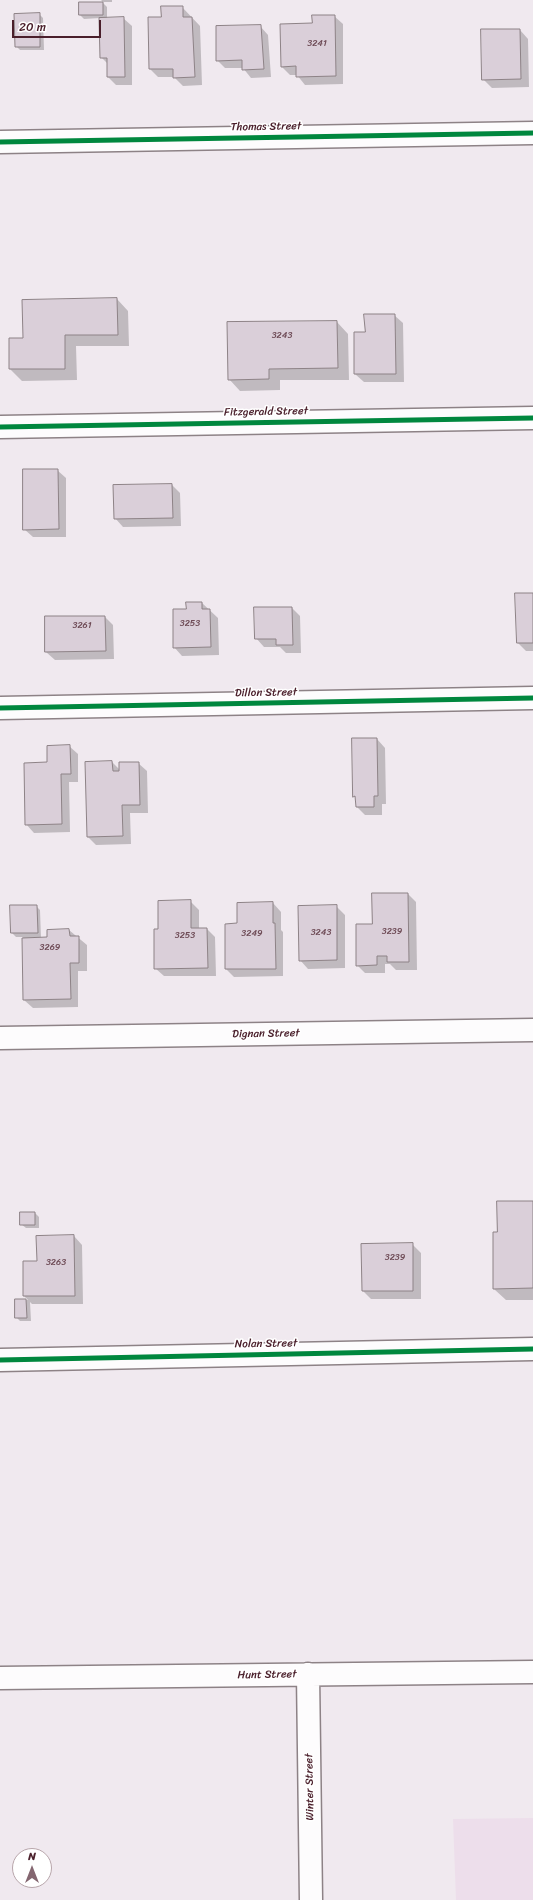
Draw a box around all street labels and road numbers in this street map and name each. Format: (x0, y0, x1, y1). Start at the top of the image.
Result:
street label: Thomas Street (231, 120, 301, 134)
street label: Fitzgerald Street (224, 405, 308, 419)
street label: Dillon Street (235, 686, 297, 700)
street label: Dignan Street (232, 1027, 300, 1041)
street label: Nolan Street (235, 1337, 297, 1351)
street label: Hunt Street (237, 1668, 297, 1682)
street label: Winter Street (303, 1753, 317, 1821)

